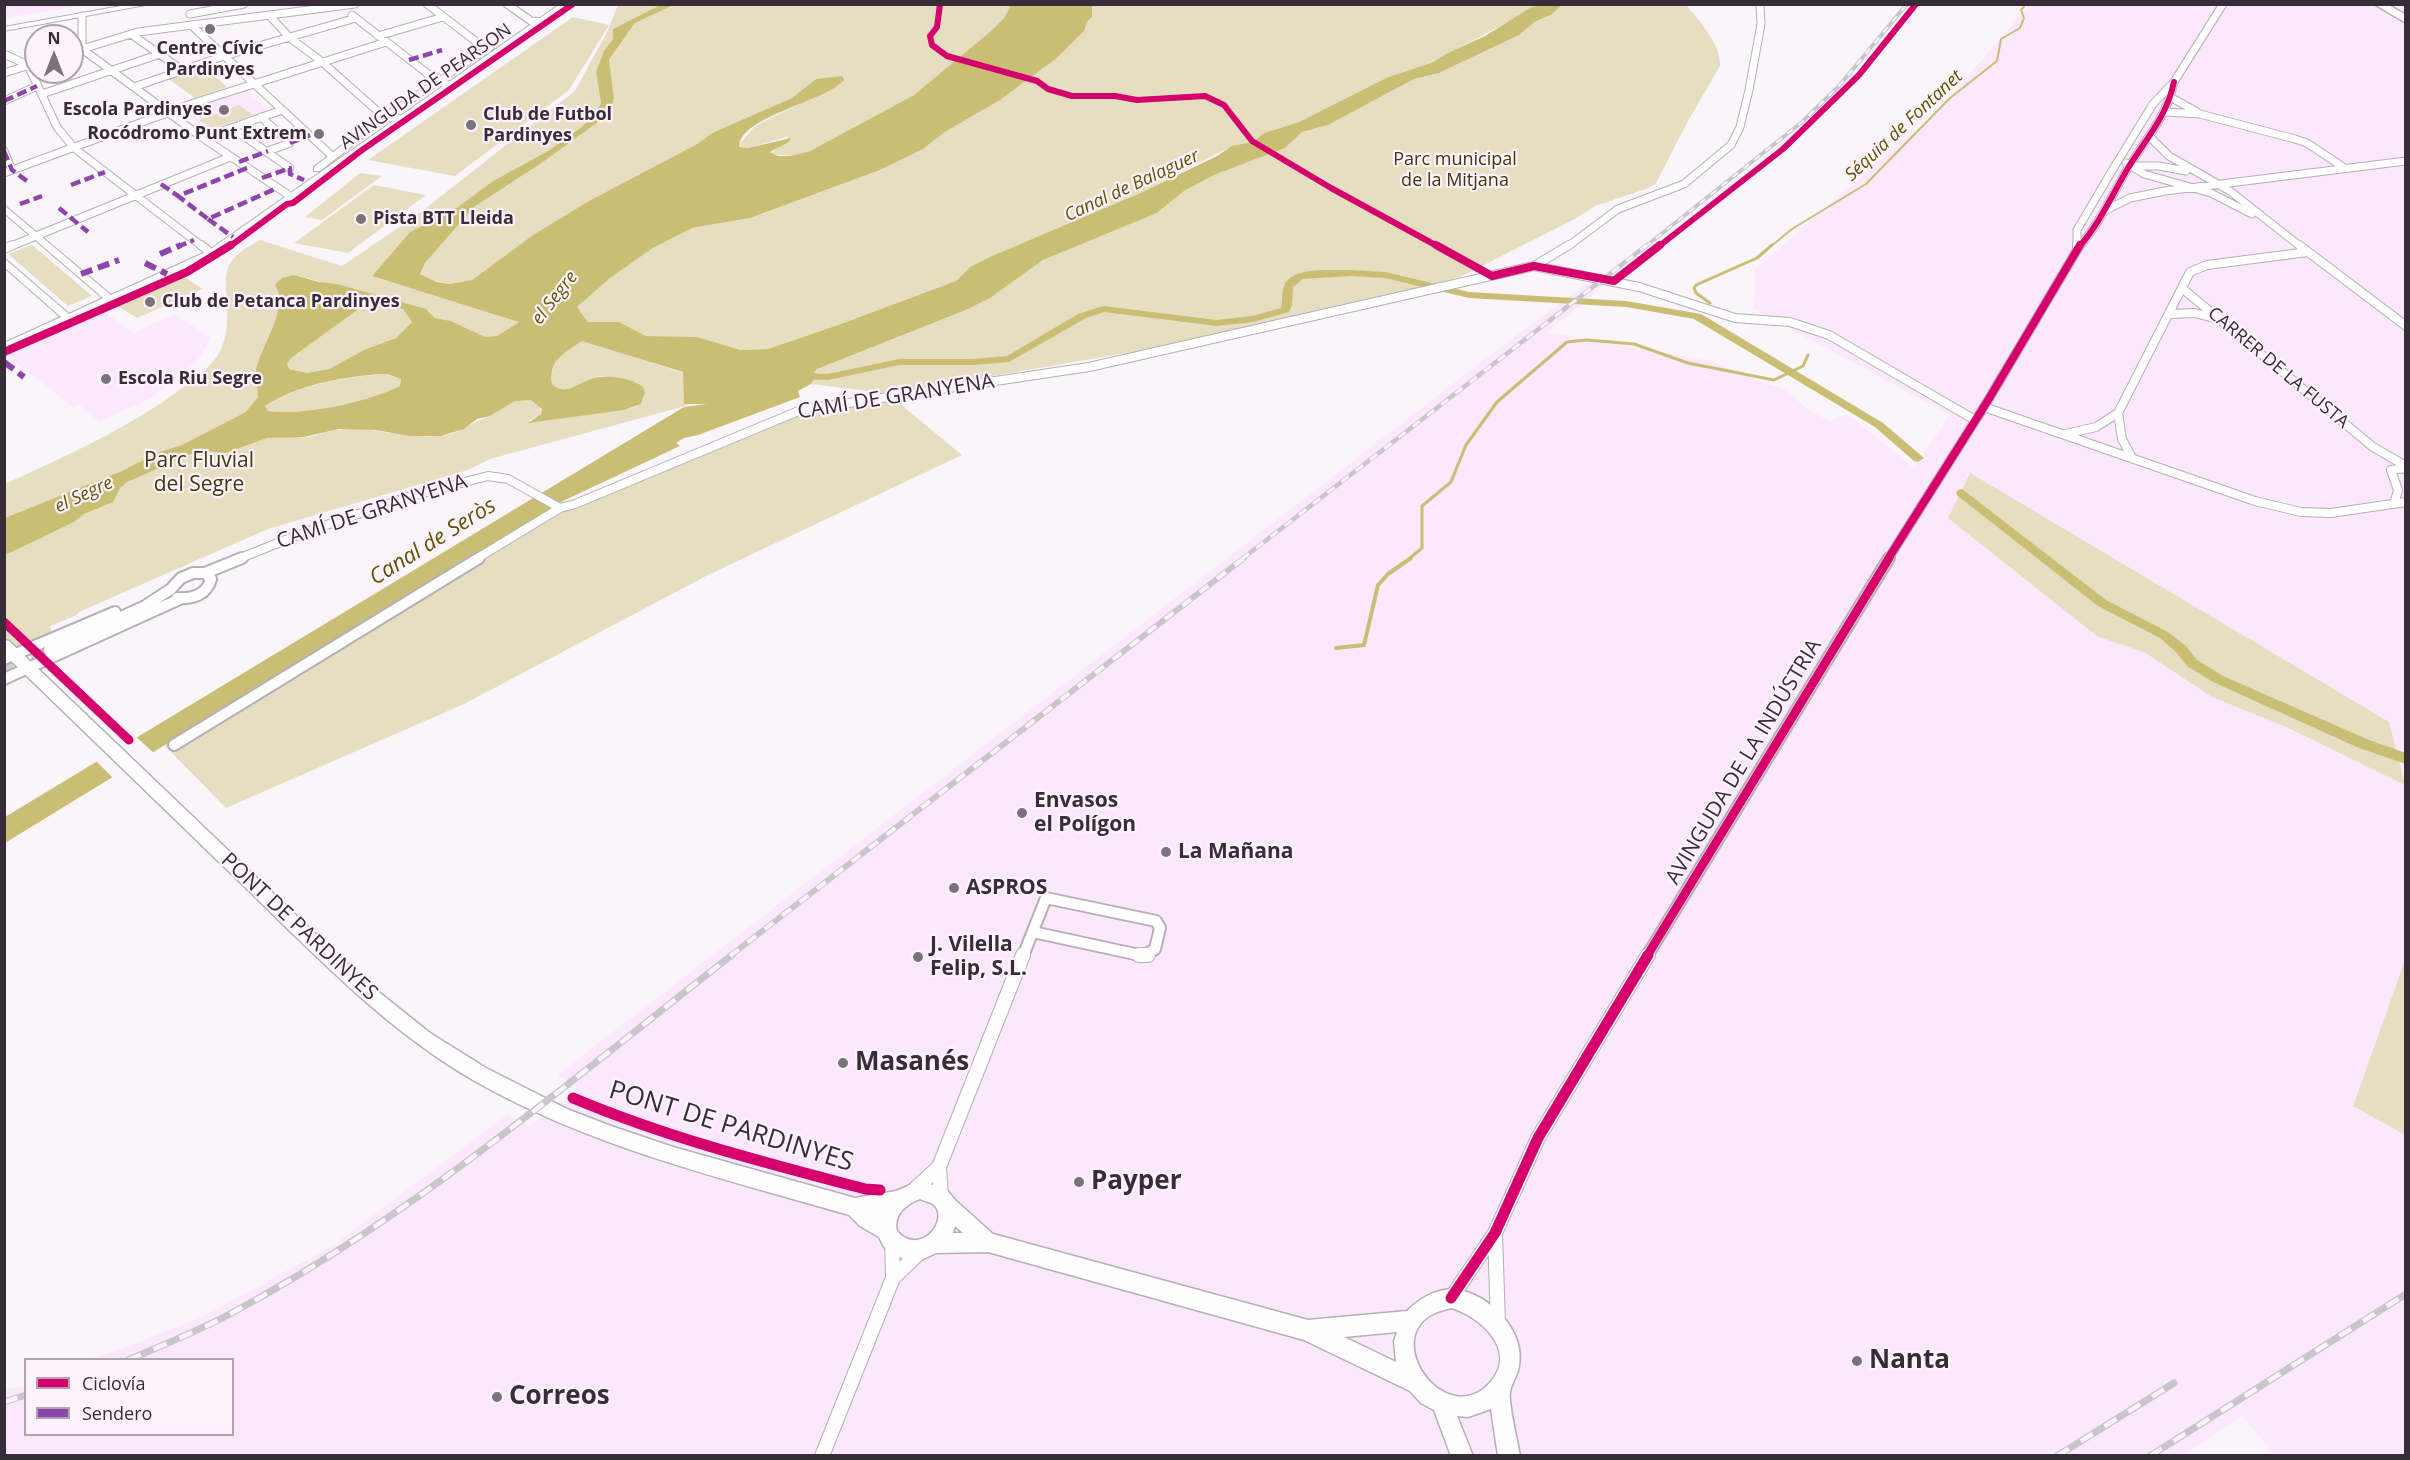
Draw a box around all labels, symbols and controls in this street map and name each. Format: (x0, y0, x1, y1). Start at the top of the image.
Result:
street label: AVINGUDA DE PEARSON (336, 20, 516, 154)
marker: Centre Cívic Pardinyes (203, 22, 217, 36)
north arrow (24, 24, 84, 84)
text: N (47, 27, 61, 49)
place label: Centre Cívic Pardinyes (156, 38, 264, 80)
water label: Séquia de Fontanet (1841, 66, 1967, 186)
place label: Escola Pardinyes (63, 99, 212, 121)
marker: Escola Pardinyes (217, 103, 231, 117)
place label: Club de Futbol Pardinyes (483, 104, 612, 146)
marker: Club de Futbol Pardinyes (464, 118, 478, 132)
place label: Rocódromo Punt Extrem (87, 123, 307, 145)
marker: Rocódromo Punt Extrem (312, 127, 326, 141)
water label: Canal de Balaguer (1061, 145, 1203, 227)
park label: Parc municipal de la Mitjana (1393, 149, 1517, 192)
place label: Pista BTT Lleida (373, 208, 514, 230)
marker: Pista BTT Lleida (354, 212, 368, 226)
water label: el Segre (528, 267, 582, 329)
place label: Club de Petanca Pardinyes (162, 291, 400, 313)
marker: Club de Petanca Pardinyes (143, 295, 157, 309)
street label: CARRER DE LA FUSTA (2203, 303, 2353, 433)
place label: Escola Riu Segre (118, 368, 262, 390)
street label: CAMÍ DE GRANYENA (796, 369, 996, 425)
marker: Escola Riu Segre (99, 372, 113, 386)
park label: Parc Fluvial del Segre (144, 448, 254, 498)
street label: CAMÍ DE GRANYENA (274, 469, 470, 555)
water label: el Segre (52, 472, 116, 518)
water label: Canal de Seròs (365, 493, 501, 591)
street label: AVINGUDA DE LA INDÚSTRIA (1661, 635, 1827, 889)
place label: Envasos el Polígon (1034, 788, 1136, 838)
marker: Envasos el Polígon (1015, 806, 1029, 820)
place label: La Mañana (1178, 839, 1293, 865)
marker: La Mañana (1159, 845, 1173, 859)
street label: PONT DE PARDINYES (215, 848, 383, 1006)
place label: ASPROS (966, 875, 1047, 901)
marker: ASPROS (947, 881, 961, 895)
place label: J. Vilella Felip, S.L. (930, 932, 1027, 982)
marker: J. Vilella Felip, S.L. (911, 950, 925, 964)
place label: Masanés (855, 1047, 969, 1079)
marker: Masanés (836, 1056, 850, 1070)
street label: PONT DE PARDINYES (605, 1075, 857, 1179)
place label: Payper (1091, 1166, 1181, 1198)
marker: Payper (1072, 1175, 1086, 1189)
place label: Nanta (1869, 1345, 1950, 1377)
marker: Nanta (1850, 1354, 1864, 1368)
legend (24, 1358, 234, 1436)
text: Ciclovía (82, 1371, 145, 1395)
place label: Correos (509, 1381, 610, 1413)
marker: Correos (490, 1390, 504, 1404)
text: Sendero (82, 1401, 152, 1425)

